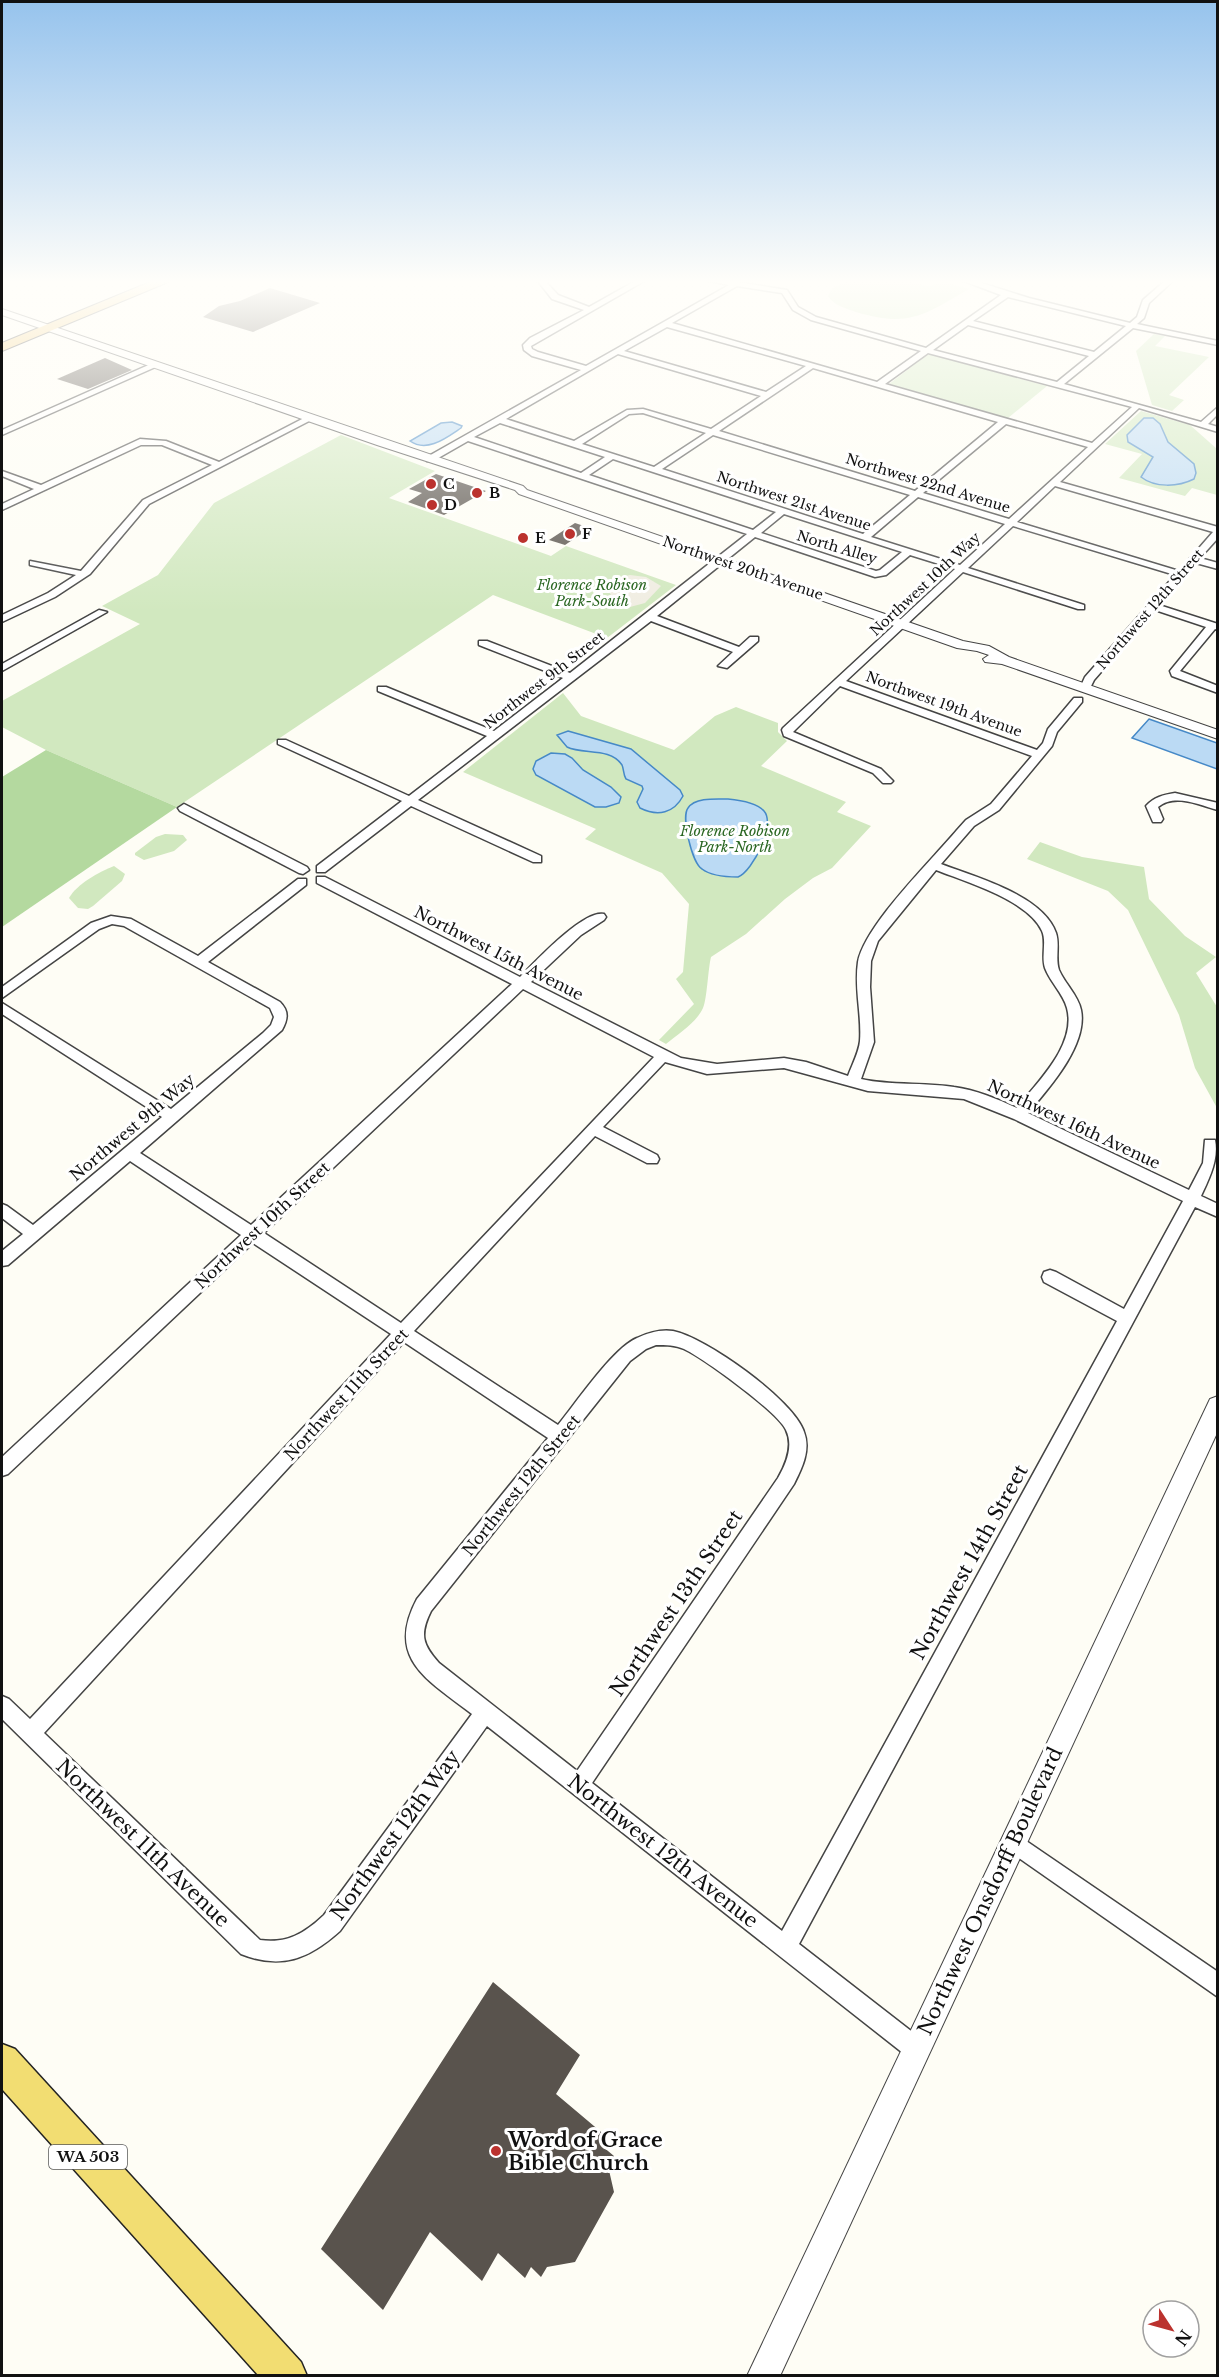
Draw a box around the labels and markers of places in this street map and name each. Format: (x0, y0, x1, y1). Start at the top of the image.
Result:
place label: C (443, 475, 455, 493)
marker: C (424, 477, 438, 491)
place label: B (489, 484, 500, 502)
marker: B (470, 486, 484, 500)
place label: D (444, 496, 457, 514)
marker: D (425, 498, 439, 512)
place label: F (582, 525, 592, 543)
marker: F (563, 527, 577, 541)
place label: E (535, 529, 546, 547)
marker: E (516, 531, 530, 545)
place label: Word of Grace Bible Church (507, 2128, 663, 2175)
marker: Word of Grace Bible Church (489, 2144, 503, 2158)

